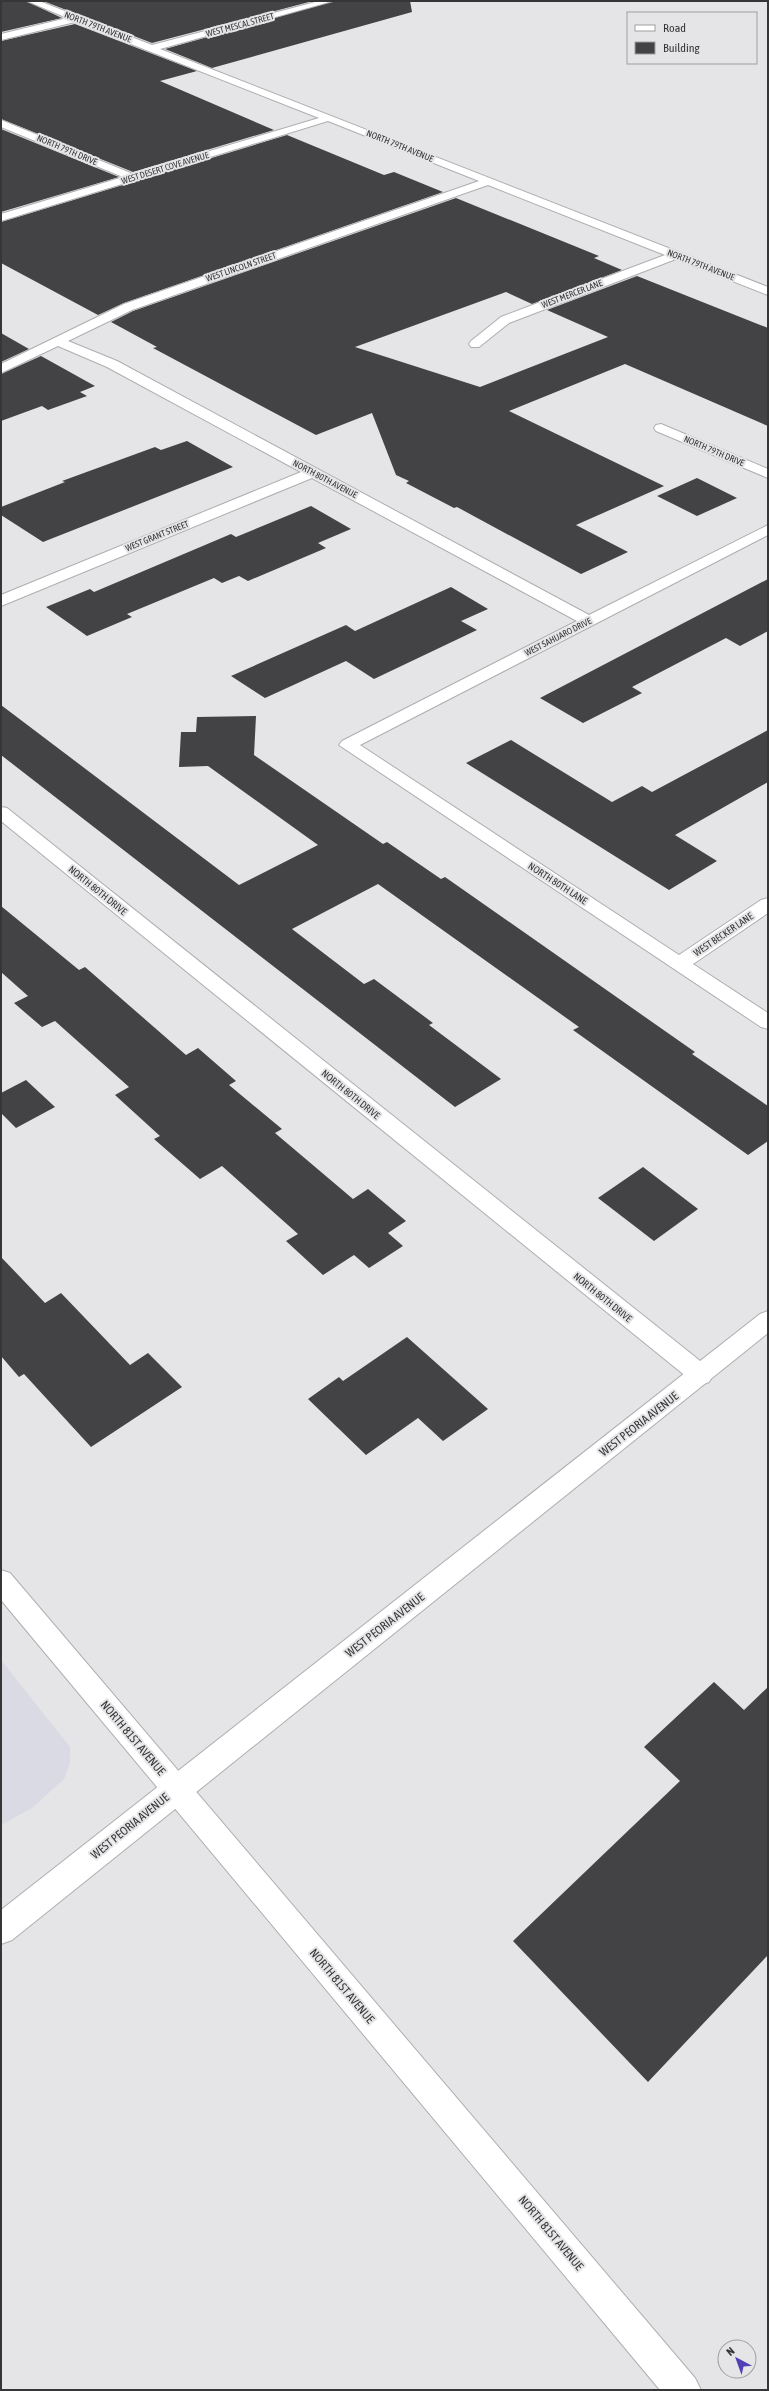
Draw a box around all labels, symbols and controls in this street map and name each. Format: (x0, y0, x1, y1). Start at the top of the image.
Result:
street label: NORTH 79TH AVENUE (63, 10, 133, 44)
street label: WEST MESCAL STREET (205, 11, 275, 39)
legend (627, 12, 757, 64)
text: Road (663, 21, 686, 35)
text: Building (663, 41, 701, 55)
street label: NORTH 79TH AVENUE (365, 128, 435, 164)
street label: NORTH 79TH DRIVE (35, 133, 99, 167)
street label: WEST DESERT COVE AVENUE (120, 150, 210, 186)
street label: NORTH 79TH AVENUE (666, 248, 736, 282)
street label: WEST LINCOLN STREET (205, 250, 277, 284)
street label: WEST MERCER LANE (540, 278, 604, 310)
street label: NORTH 79TH DRIVE (682, 434, 746, 468)
street label: NORTH 80TH AVENUE (291, 458, 359, 500)
street label: WEST GRANT STREET (124, 519, 190, 553)
street label: WEST SAHUARO DRIVE (523, 616, 593, 658)
street label: NORTH 80TH LANE (526, 860, 590, 907)
street label: NORTH 80TH DRIVE (66, 864, 130, 918)
street label: WEST BECKER LANE (691, 910, 756, 958)
street label: NORTH 80TH DRIVE (319, 1068, 383, 1122)
street label: NORTH 80TH DRIVE (571, 1271, 635, 1325)
street label: WEST PEORIA AVENUE (597, 1389, 681, 1459)
street label: WEST PEORIA AVENUE (343, 1590, 427, 1660)
street label: NORTH 81ST AVENUE (98, 1698, 168, 1778)
street label: WEST PEORIA AVENUE (88, 1790, 172, 1862)
street label: NORTH 81ST AVENUE (307, 1946, 377, 2026)
street label: NORTH 81ST AVENUE (516, 2193, 586, 2273)
north arrow (717, 2339, 757, 2379)
text: N (724, 2345, 737, 2358)

